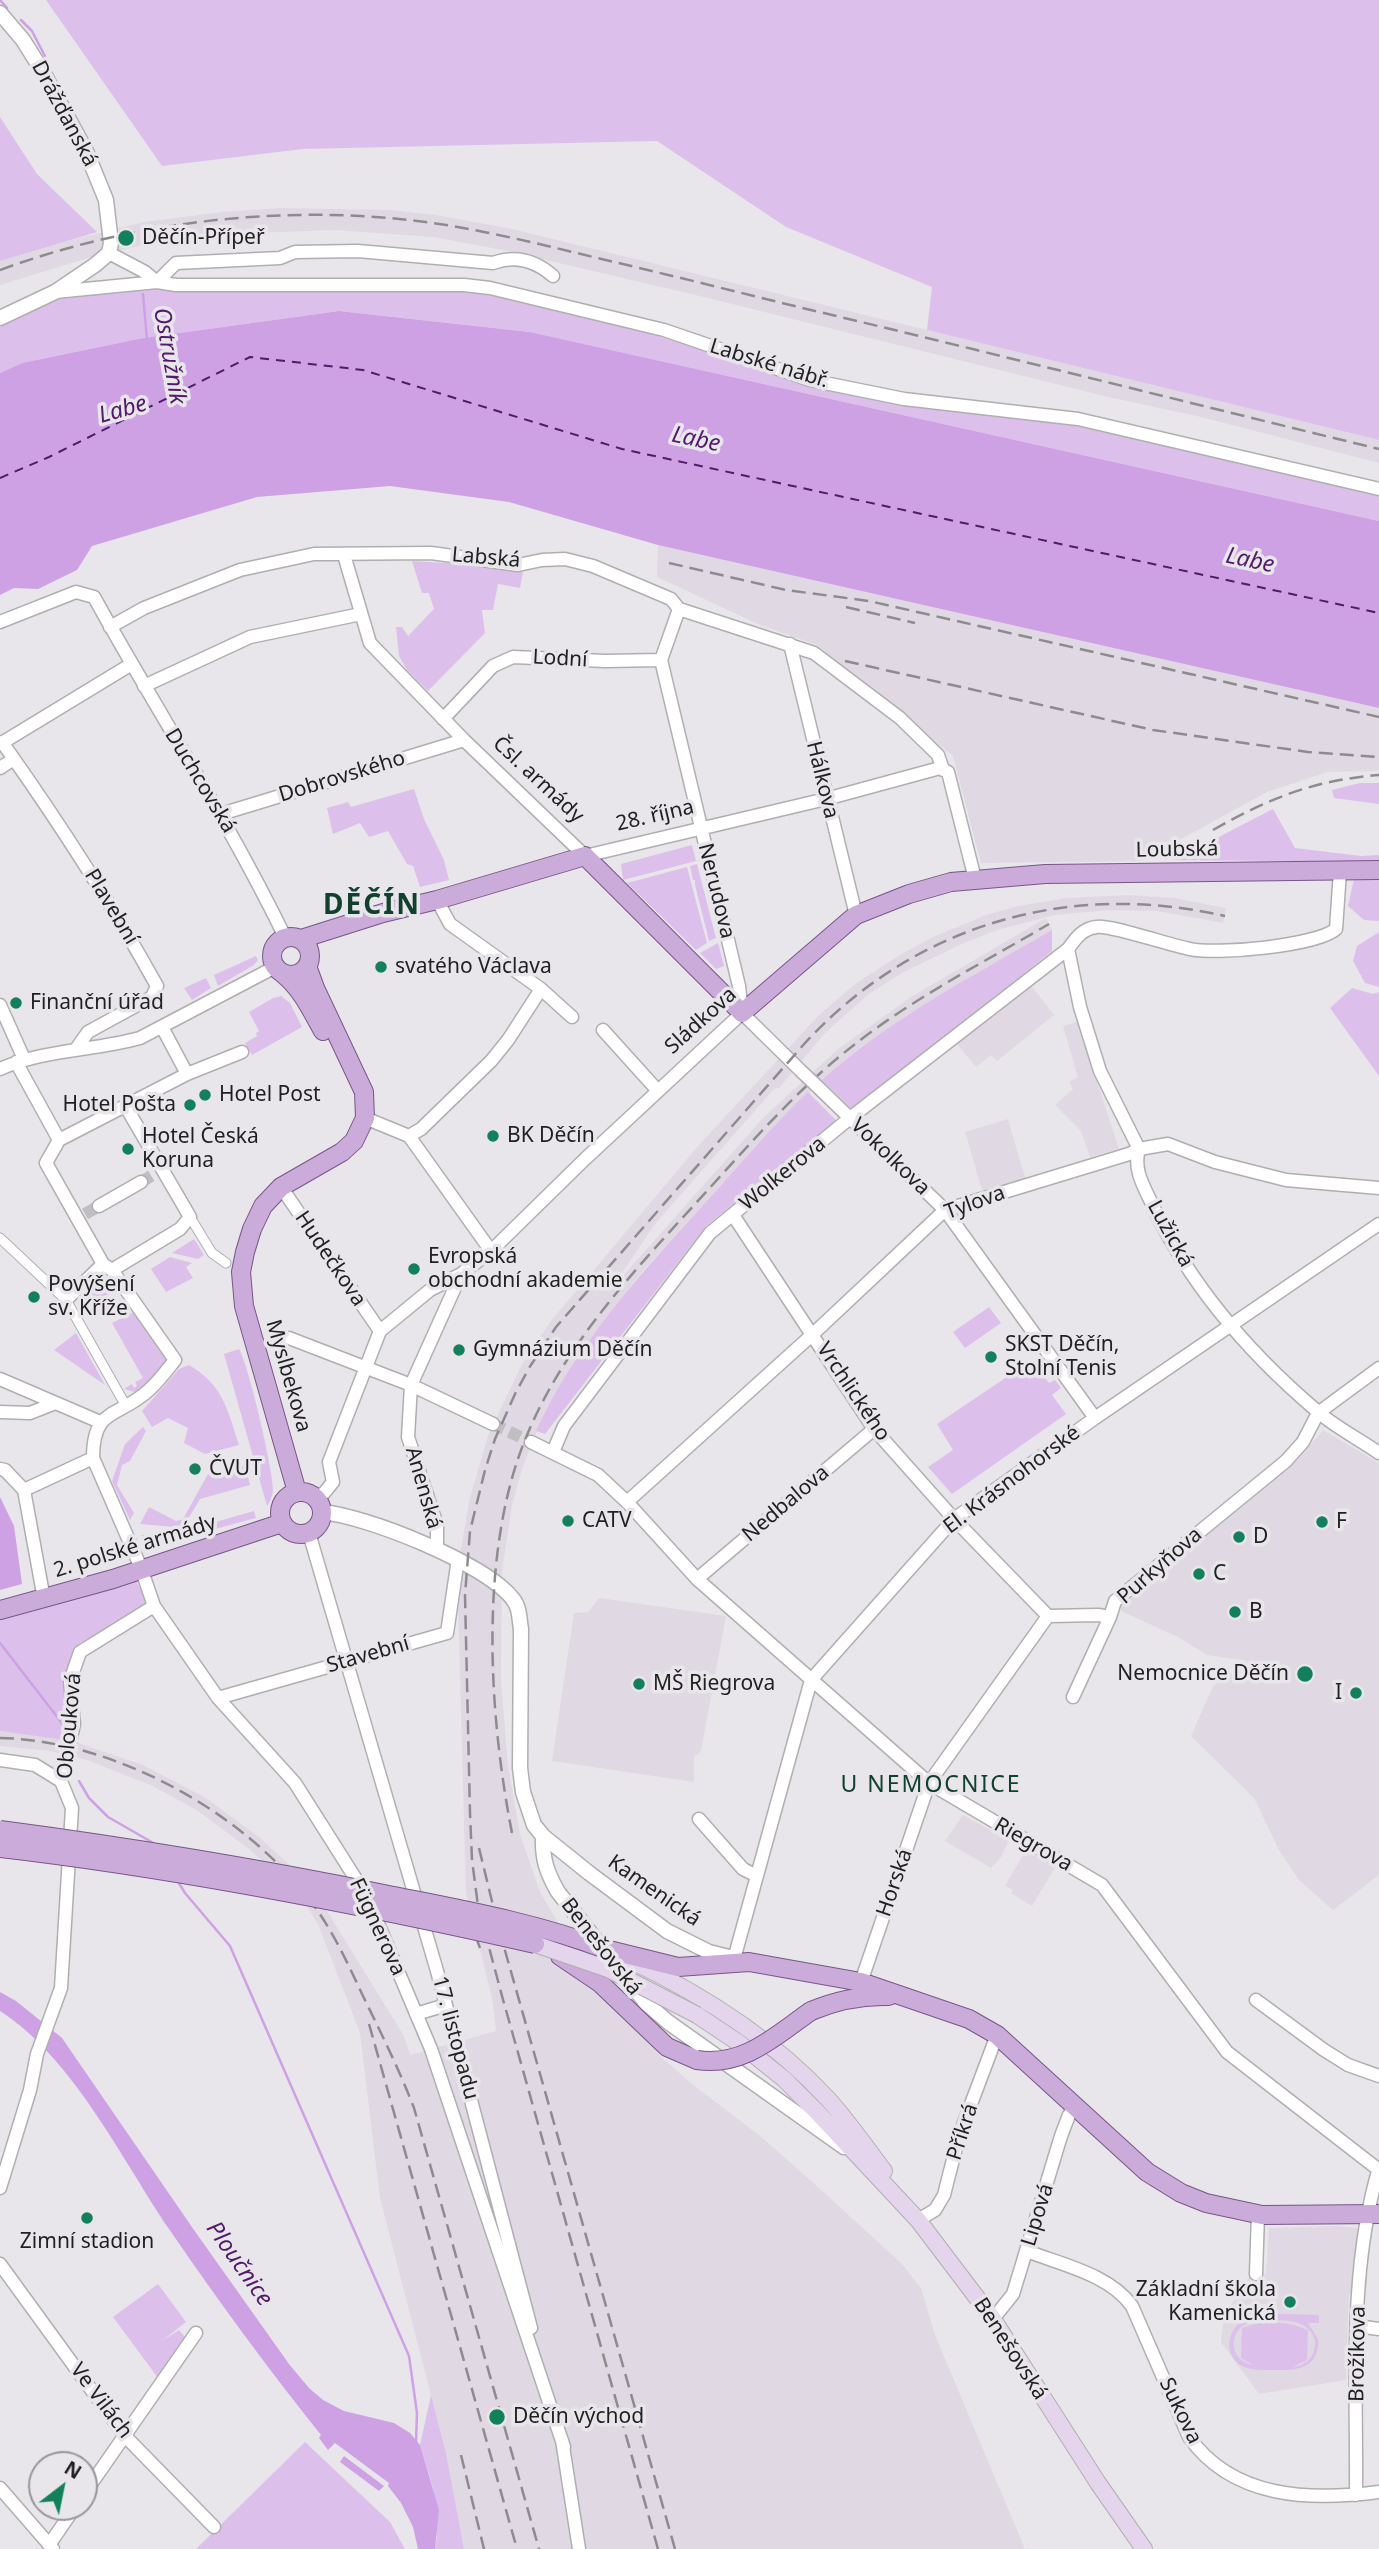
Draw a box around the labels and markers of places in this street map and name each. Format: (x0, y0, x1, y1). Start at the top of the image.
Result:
place label: Děčín-Přípeř (142, 225, 265, 251)
marker: Děčín-Přípeř (116, 228, 136, 248)
place label: svatého Václava (395, 954, 552, 980)
marker: svatého Václava (373, 959, 389, 975)
place label: Finanční úřad (30, 990, 164, 1016)
marker: Finanční úřad (8, 995, 24, 1011)
place label: Hotel Post (219, 1082, 321, 1108)
marker: Hotel Post (197, 1087, 213, 1103)
place label: Hotel Pošta (63, 1092, 176, 1118)
marker: Hotel Pošta (182, 1097, 198, 1113)
place label: BK Děčín (507, 1123, 595, 1149)
place label: Hotel Česká Koruna (142, 1124, 259, 1174)
marker: BK Děčín (485, 1128, 501, 1144)
marker: Hotel Česká Koruna (120, 1141, 136, 1157)
place label: Evropská obchodní akademie (428, 1244, 623, 1294)
marker: Evropská obchodní akademie (406, 1261, 422, 1277)
place label: Povýšení sv. Kříže (48, 1272, 135, 1322)
marker: Povýšení sv. Kříže (26, 1289, 42, 1305)
place label: SKST Děčín, Stolní Tenis (1005, 1332, 1119, 1382)
place label: Gymnázium Děčín (473, 1337, 652, 1363)
marker: Gymnázium Děčín (451, 1342, 467, 1358)
marker: SKST Děčín, Stolní Tenis (983, 1349, 999, 1365)
place label: ČVUT (209, 1456, 262, 1482)
marker: ČVUT (187, 1461, 203, 1477)
place label: CATV (582, 1508, 631, 1534)
place label: F (1336, 1509, 1347, 1535)
marker: CATV (560, 1513, 576, 1529)
marker: F (1314, 1514, 1330, 1530)
place label: D (1253, 1524, 1268, 1550)
marker: D (1231, 1529, 1247, 1545)
place label: C (1213, 1561, 1226, 1587)
marker: C (1191, 1566, 1207, 1582)
place label: B (1249, 1599, 1263, 1625)
marker: B (1227, 1604, 1243, 1620)
place label: Nemocnice Děčín (1117, 1661, 1289, 1687)
marker: Nemocnice Děčín (1295, 1664, 1315, 1684)
place label: MŠ Riegrova (653, 1671, 775, 1697)
marker: MŠ Riegrova (631, 1676, 647, 1692)
place label: I (1335, 1680, 1342, 1706)
marker: I (1348, 1685, 1364, 1701)
marker: Zimní stadion (79, 2210, 95, 2226)
place label: Zimní stadion (20, 2229, 154, 2255)
place label: Základní škola Kamenická (1136, 2277, 1276, 2327)
marker: Základní škola Kamenická (1282, 2294, 1298, 2310)
place label: Děčín východ (513, 2404, 644, 2430)
marker: Děčín východ (487, 2407, 507, 2427)

